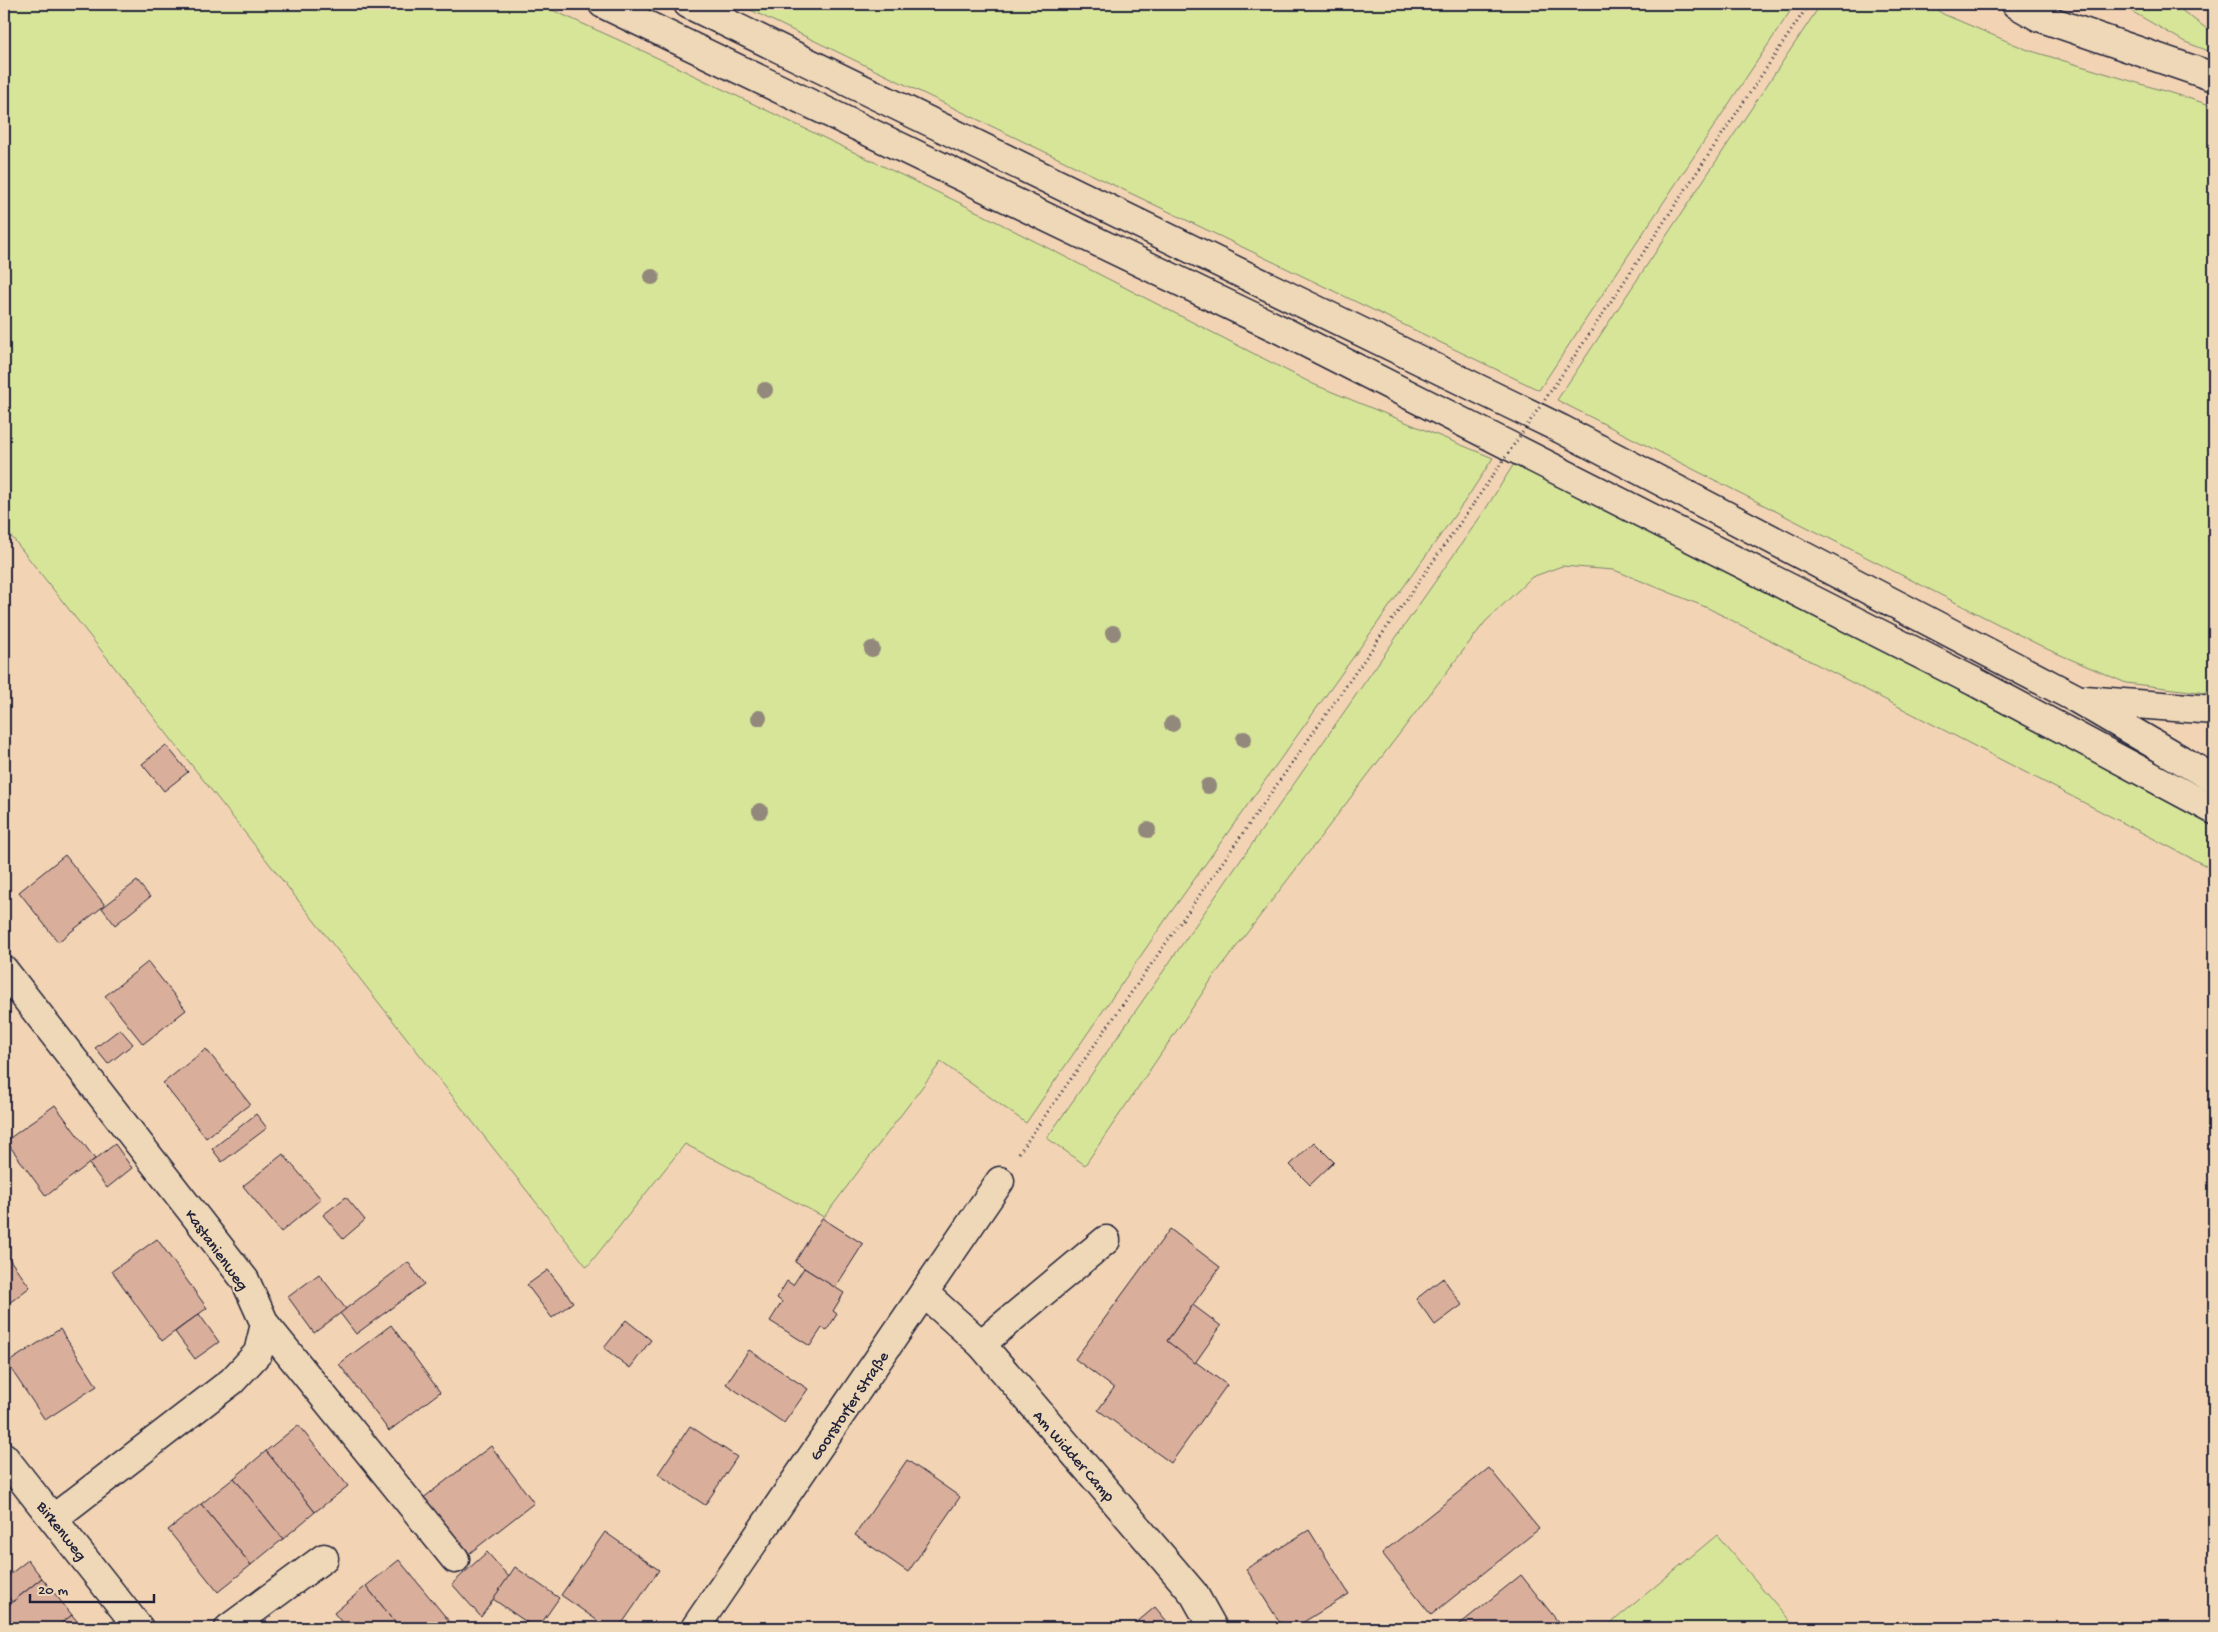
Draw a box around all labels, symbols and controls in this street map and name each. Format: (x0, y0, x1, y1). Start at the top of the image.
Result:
street label: Kastanienweg (179, 1207, 251, 1295)
street label: Goorstorfer Straße (807, 1348, 895, 1465)
street label: Am Widder Camp (1027, 1408, 1117, 1507)
street label: Birkenweg (31, 1498, 89, 1566)
scale bar (30, 1572, 154, 1604)
text: 20 m (38, 1582, 68, 1600)

